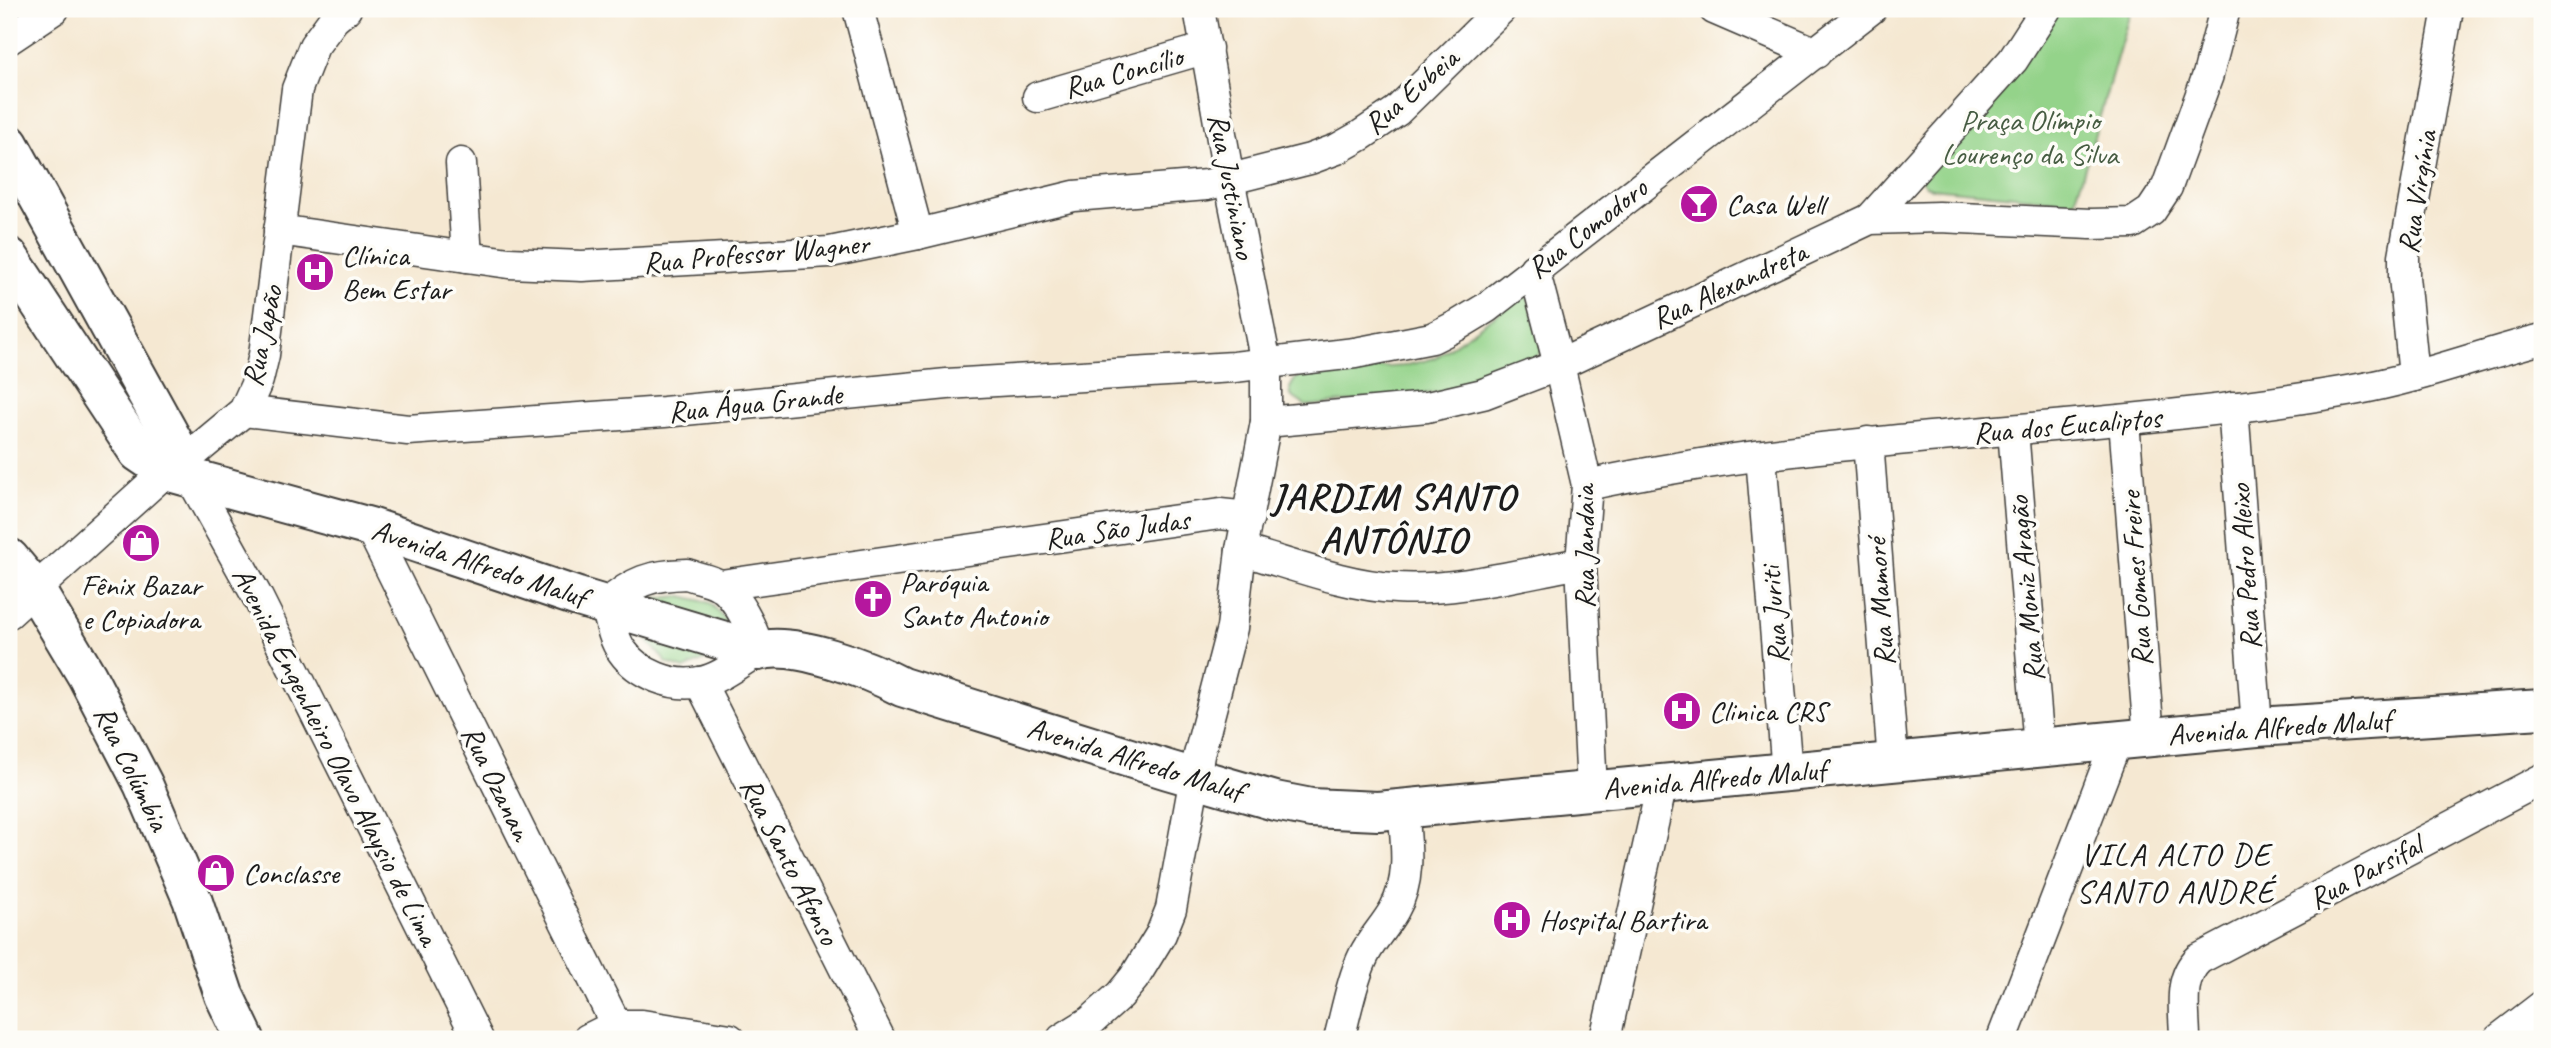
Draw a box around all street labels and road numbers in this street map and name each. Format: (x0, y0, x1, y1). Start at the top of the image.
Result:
street label: Rua Concílio (1059, 36, 1190, 107)
street label: Rua Eubeia (1356, 38, 1468, 142)
street label: Rua Justiniano (1199, 110, 1265, 263)
street label: Rua Virgínia (2389, 126, 2446, 256)
street label: Rua Comodoro (1519, 168, 1656, 287)
street label: Rua Professor Wagner (641, 224, 873, 282)
street label: Rua Alexandreta (1645, 231, 1815, 337)
street label: Rua Japão (233, 281, 291, 390)
street label: Rua Água Grande (666, 375, 846, 431)
street label: Rua dos Eucaliptos (1971, 398, 2165, 452)
street label: Rua Pedro Aleixo (2220, 482, 2270, 651)
street label: Rua Jandaia (1565, 483, 1603, 609)
street label: Rua Gomes Freire (2111, 488, 2161, 668)
street label: Rua Moniz Aragão (1999, 493, 2053, 683)
street label: Rua São Judas (1042, 500, 1195, 558)
street label: Avenida Alfredo Maluf (367, 510, 598, 618)
street label: Rua Mamoré (1856, 533, 1903, 667)
street label: Avenida Engenheiro Olavo Alaysio de Lima (224, 560, 449, 954)
street label: Rua Juriti (1751, 561, 1797, 665)
street label: Rua Colúmbia (85, 699, 179, 838)
street label: Avenida Alfredo Maluf (2166, 700, 2399, 754)
street label: Avenida Alfredo Maluf (1023, 708, 1254, 812)
street label: Rua Ozanan (453, 719, 542, 848)
street label: Avenida Alfredo Maluf (1601, 750, 1834, 808)
street label: Rua Santo Afonso (732, 771, 849, 952)
street label: Rua Parsifal (2302, 824, 2433, 918)

